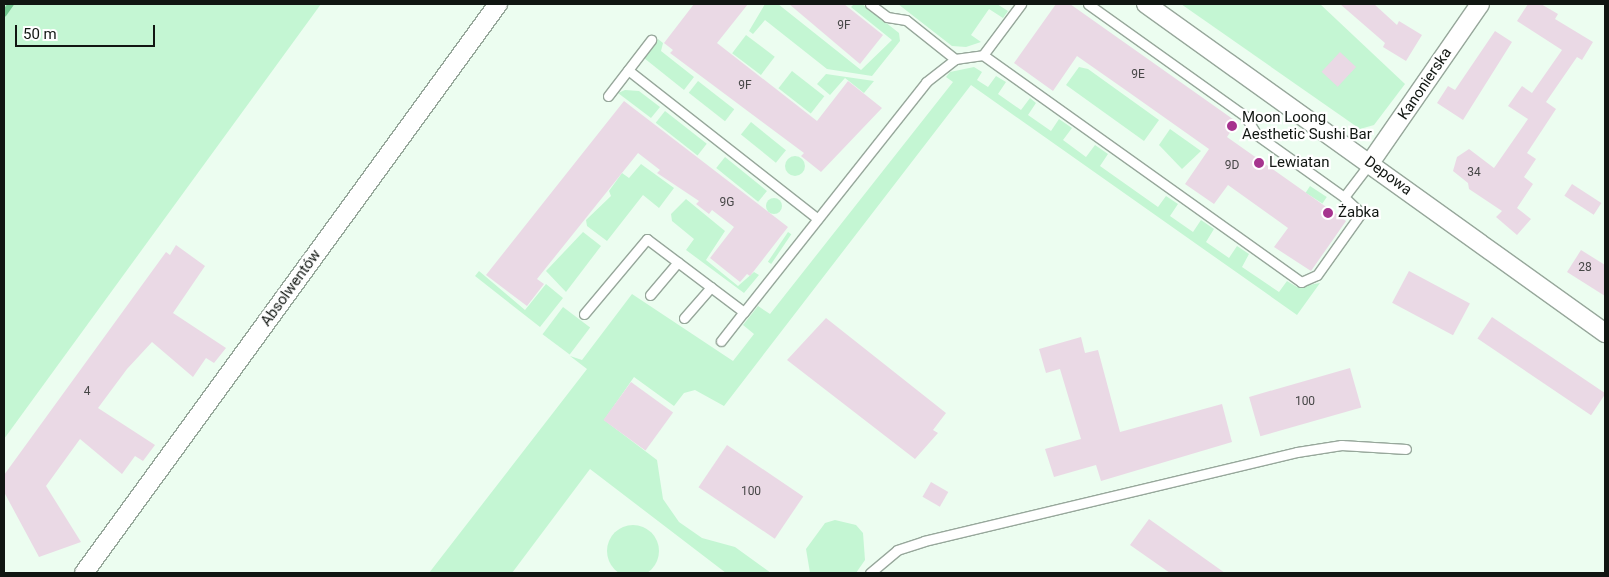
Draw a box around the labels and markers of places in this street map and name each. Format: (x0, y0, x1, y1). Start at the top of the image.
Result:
place label: Moon Loong Aesthetic Sushi Bar (1242, 108, 1372, 143)
marker: Moon Loong Aesthetic Sushi Bar (1226, 120, 1238, 132)
place label: Lewiatan (1269, 154, 1329, 172)
marker: Lewiatan (1253, 157, 1265, 169)
place label: Żabka (1338, 204, 1379, 222)
marker: Żabka (1322, 207, 1334, 219)

